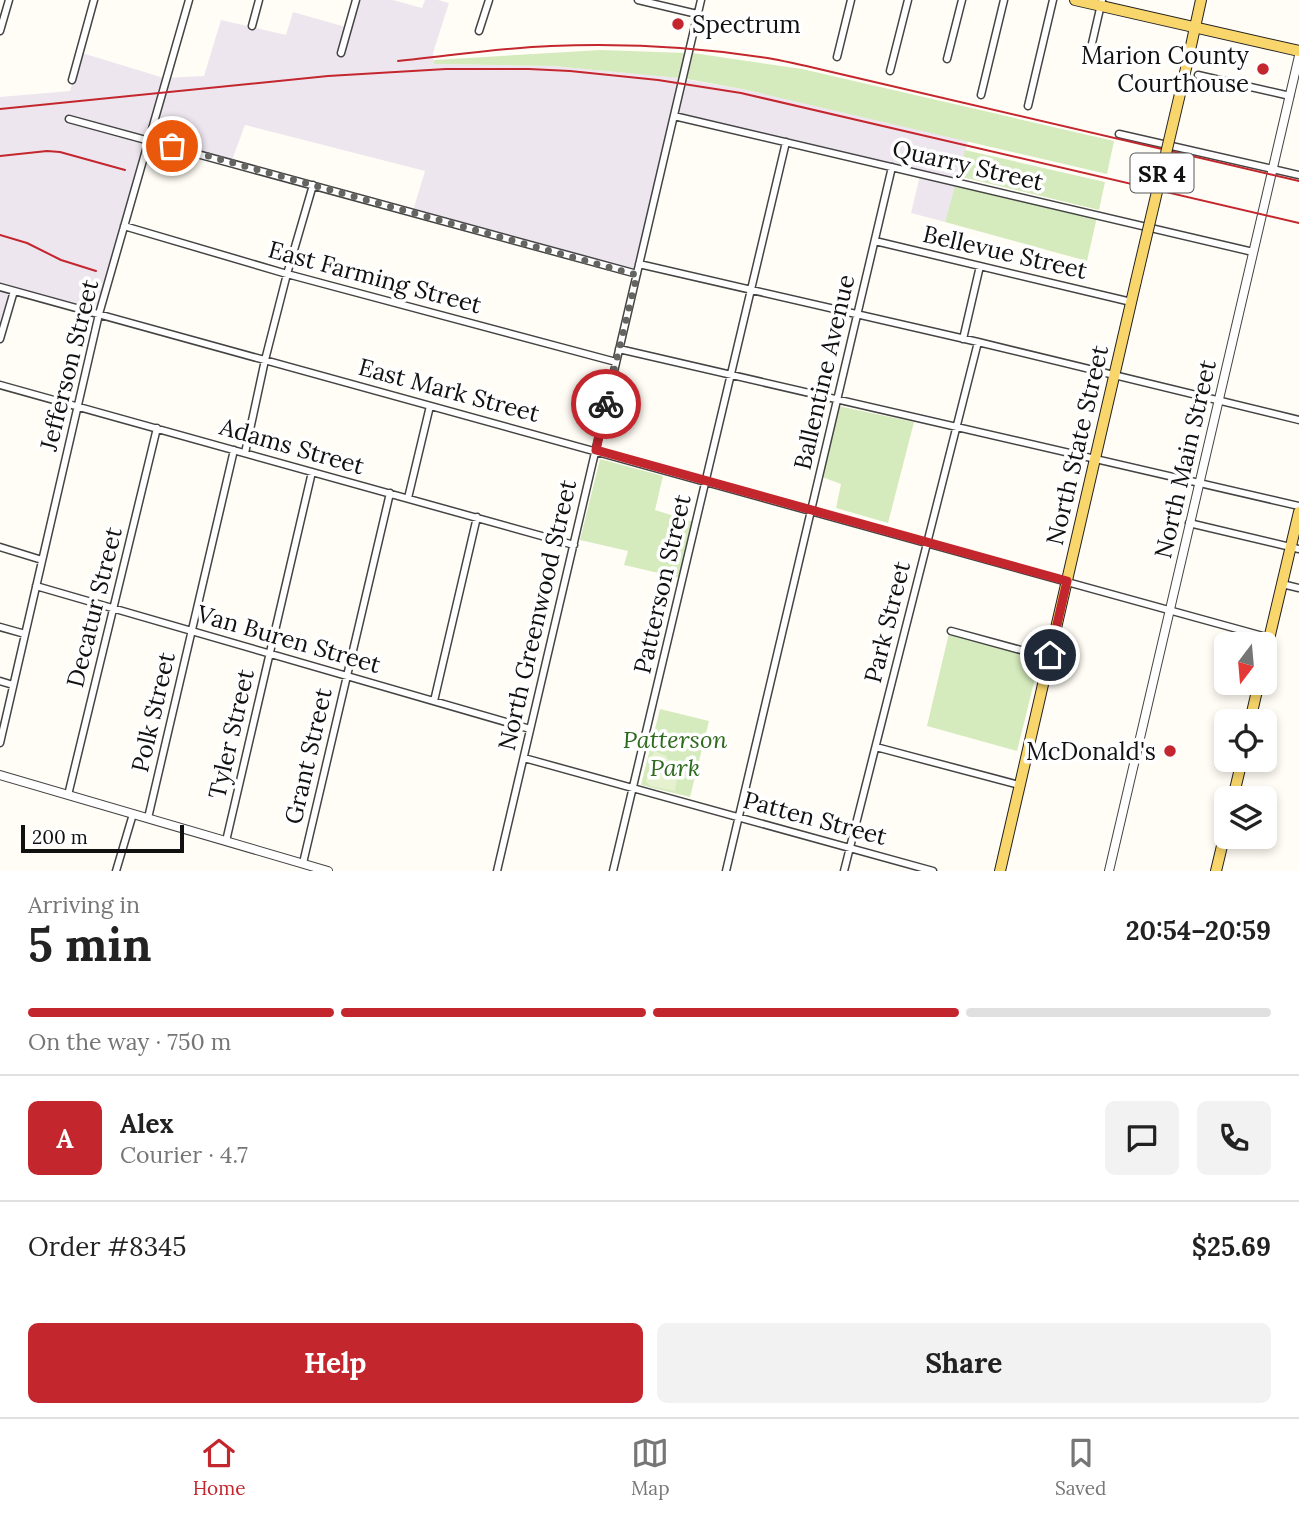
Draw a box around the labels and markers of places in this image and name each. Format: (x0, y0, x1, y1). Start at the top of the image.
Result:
place label: Spectrum (692, 9, 801, 40)
marker: Spectrum (670, 16, 686, 32)
place label: Marion County Courthouse (1081, 40, 1249, 99)
marker: Marion County Courthouse (1255, 61, 1271, 77)
pin (142, 116, 202, 176)
pin (1020, 625, 1080, 685)
place label: McDonald's (1026, 736, 1156, 767)
marker: McDonald's (1162, 743, 1178, 759)

